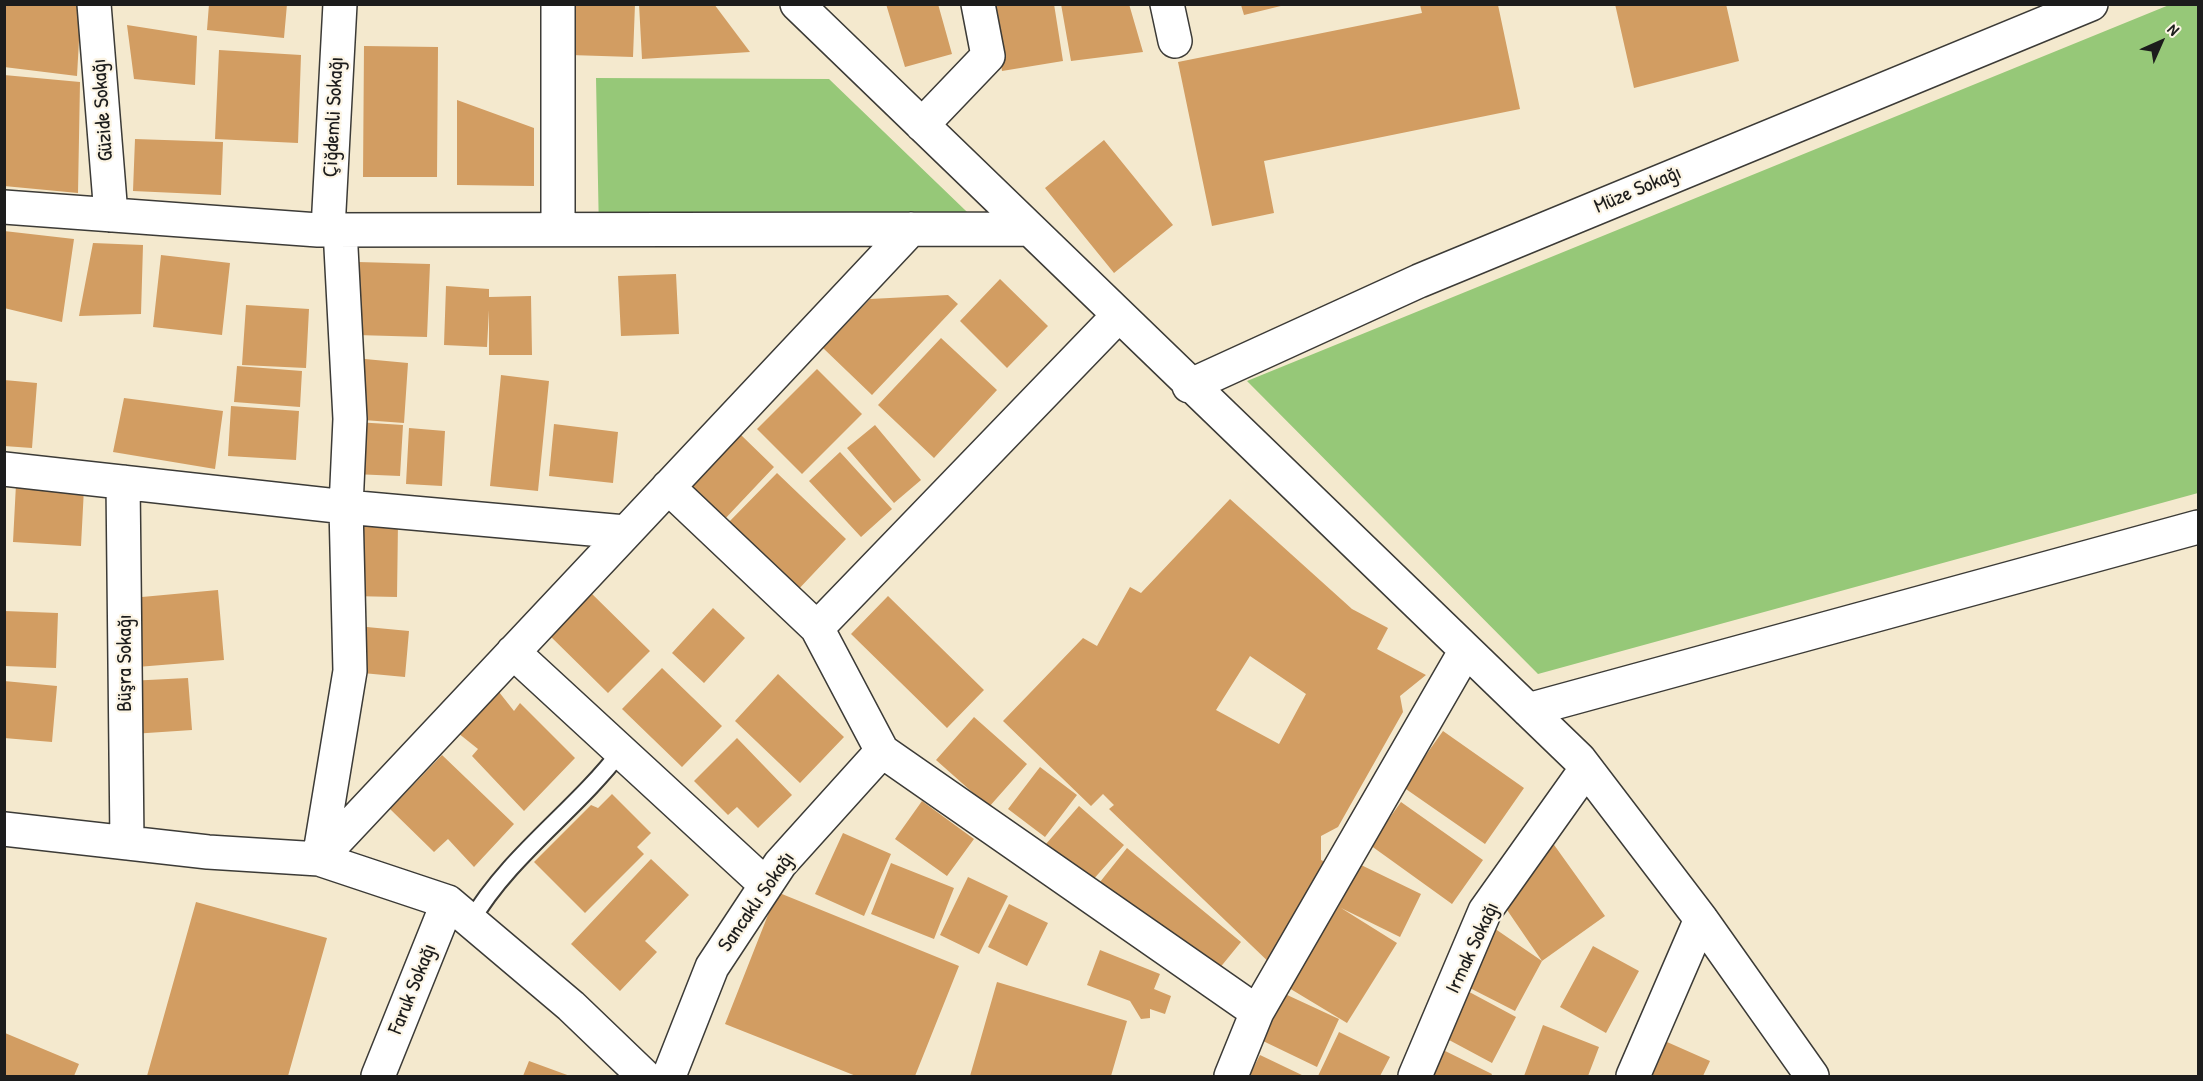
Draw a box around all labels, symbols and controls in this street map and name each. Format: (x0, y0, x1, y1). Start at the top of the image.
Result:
north arrow (2131, 12, 2191, 72)
text: N (2163, 18, 2185, 40)
street label: Çiğdemli Sokağı (318, 56, 350, 178)
street label: Güzide Sokağı (87, 58, 119, 162)
street label: Müze Sokağı (1591, 160, 1685, 220)
street label: Büşra Sokağı (112, 614, 138, 712)
street label: Sancaklı Sokağı (713, 847, 801, 957)
street label: Irmak Sokağı (1441, 898, 1505, 998)
street label: Faruk Sokağı (383, 940, 443, 1038)

